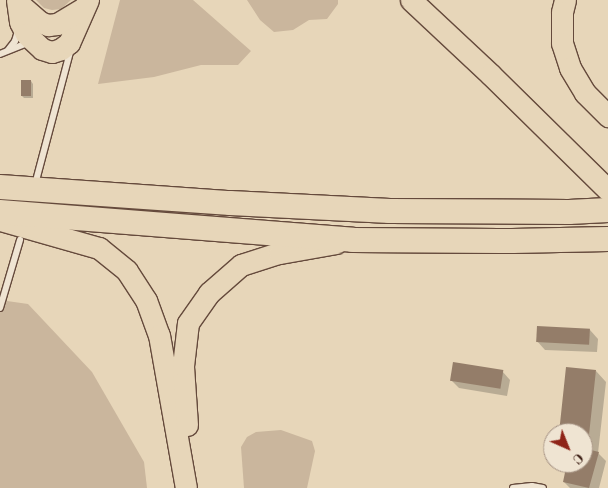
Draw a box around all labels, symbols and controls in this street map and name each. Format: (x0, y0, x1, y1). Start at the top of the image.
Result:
north arrow (543, 423, 593, 473)
text: С (570, 450, 586, 466)

